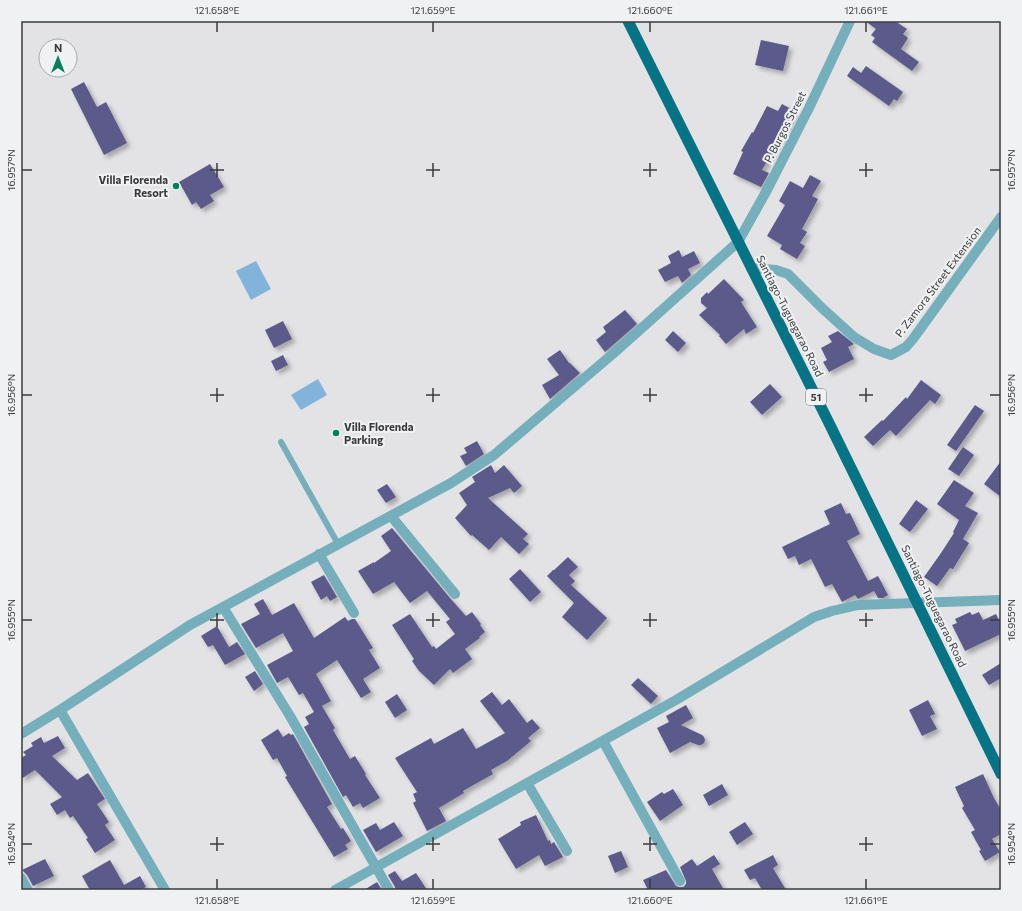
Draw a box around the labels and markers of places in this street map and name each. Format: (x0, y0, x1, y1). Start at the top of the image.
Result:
place label: Villa Florenda Resort (99, 173, 168, 199)
marker: Villa Florenda Resort (171, 181, 181, 191)
place label: Villa Florenda Parking (344, 420, 414, 446)
marker: Villa Florenda Parking (331, 428, 341, 438)

